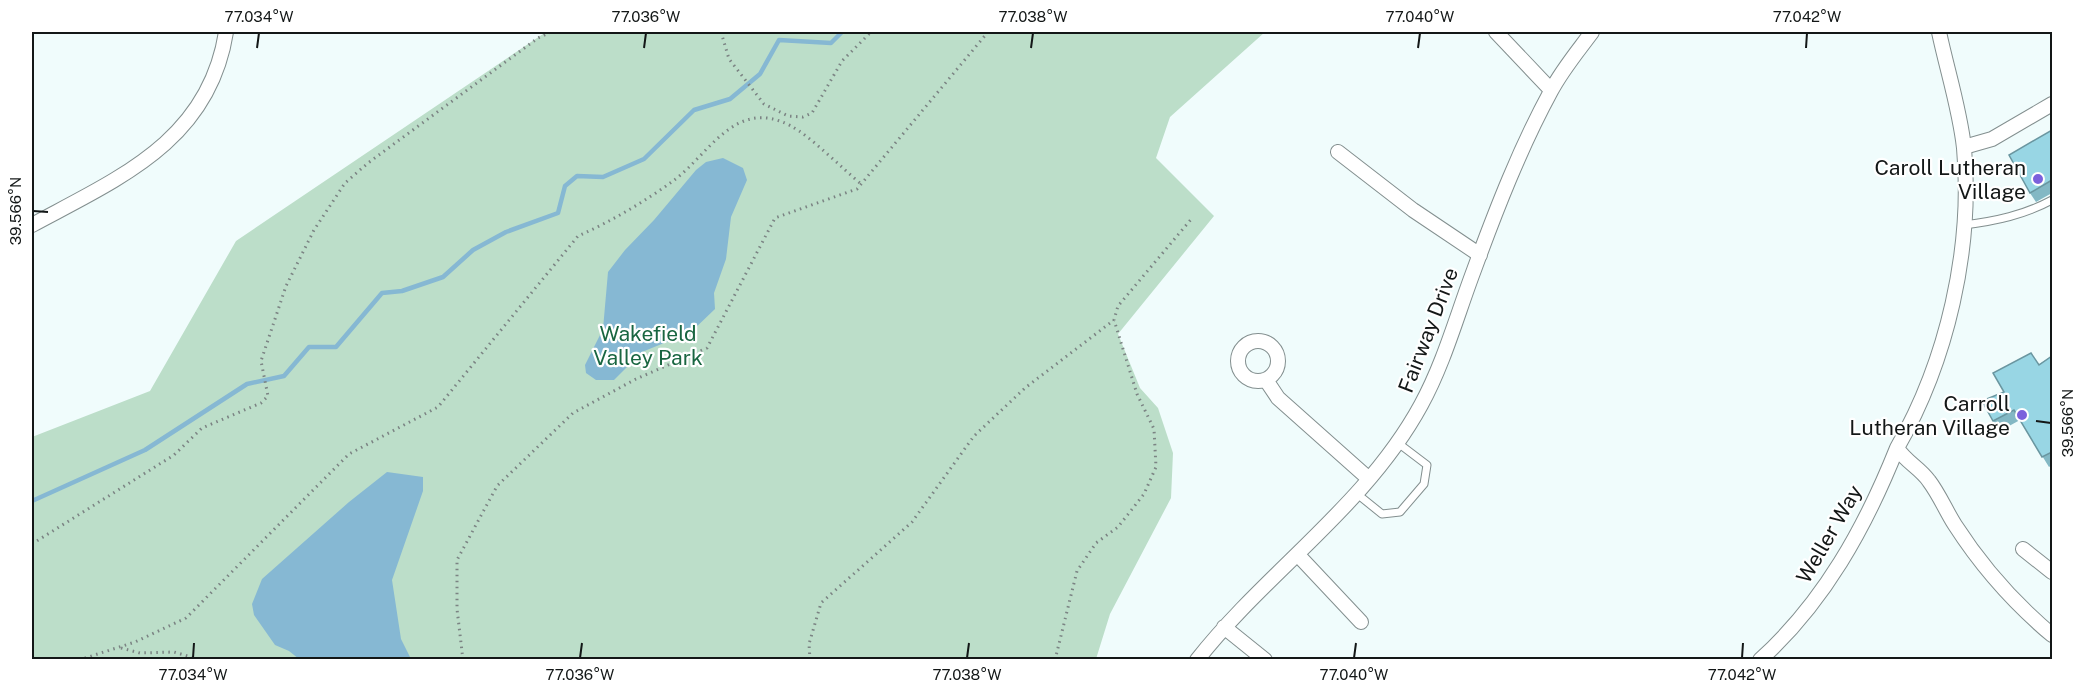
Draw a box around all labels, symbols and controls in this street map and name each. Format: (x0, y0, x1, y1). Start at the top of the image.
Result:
text: 77.034°W (225, 8, 293, 25)
text: 77.036°W (612, 8, 680, 25)
text: 77.038°W (998, 8, 1068, 25)
text: 77.040°W (1386, 8, 1454, 25)
text: 77.042°W (1773, 8, 1841, 25)
place label: Caroll Lutheran Village (1875, 155, 2026, 204)
marker: Caroll Lutheran Village (2031, 172, 2045, 186)
text: 39.566°N (7, 177, 24, 245)
street label: Fairway Drive (1393, 264, 1463, 396)
park label: Wakefield Valley Park (593, 321, 703, 370)
text: 39.566°N (2059, 389, 2076, 457)
place label: Carroll Lutheran Village (1849, 391, 2010, 440)
marker: Carroll Lutheran Village (2015, 408, 2029, 422)
street label: Weller Way (1791, 480, 1867, 588)
text: 77.034°W (159, 666, 227, 683)
text: 77.036°W (546, 666, 614, 683)
text: 77.038°W (932, 666, 1002, 683)
text: 77.040°W (1320, 666, 1388, 683)
text: 77.042°W (1708, 666, 1776, 683)

